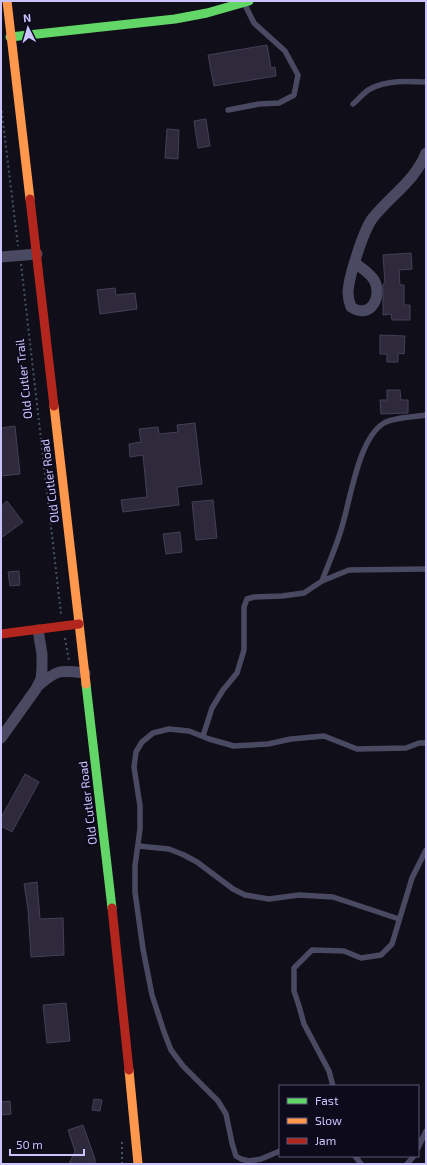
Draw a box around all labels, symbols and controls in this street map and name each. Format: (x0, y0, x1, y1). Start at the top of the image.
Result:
north arrow (8, 8, 48, 48)
text: N (23, 11, 32, 24)
street label: Old Cutler Trail (12, 338, 34, 420)
street label: Old Cutler Road (37, 438, 61, 524)
street label: Old Cutler Road (75, 760, 99, 846)
legend (279, 1085, 419, 1157)
text: Fast (315, 1093, 339, 1107)
text: Slow (315, 1113, 342, 1127)
scale bar (10, 1131, 84, 1157)
text: Jam (315, 1133, 336, 1147)
text: 50 m (16, 1137, 43, 1151)

